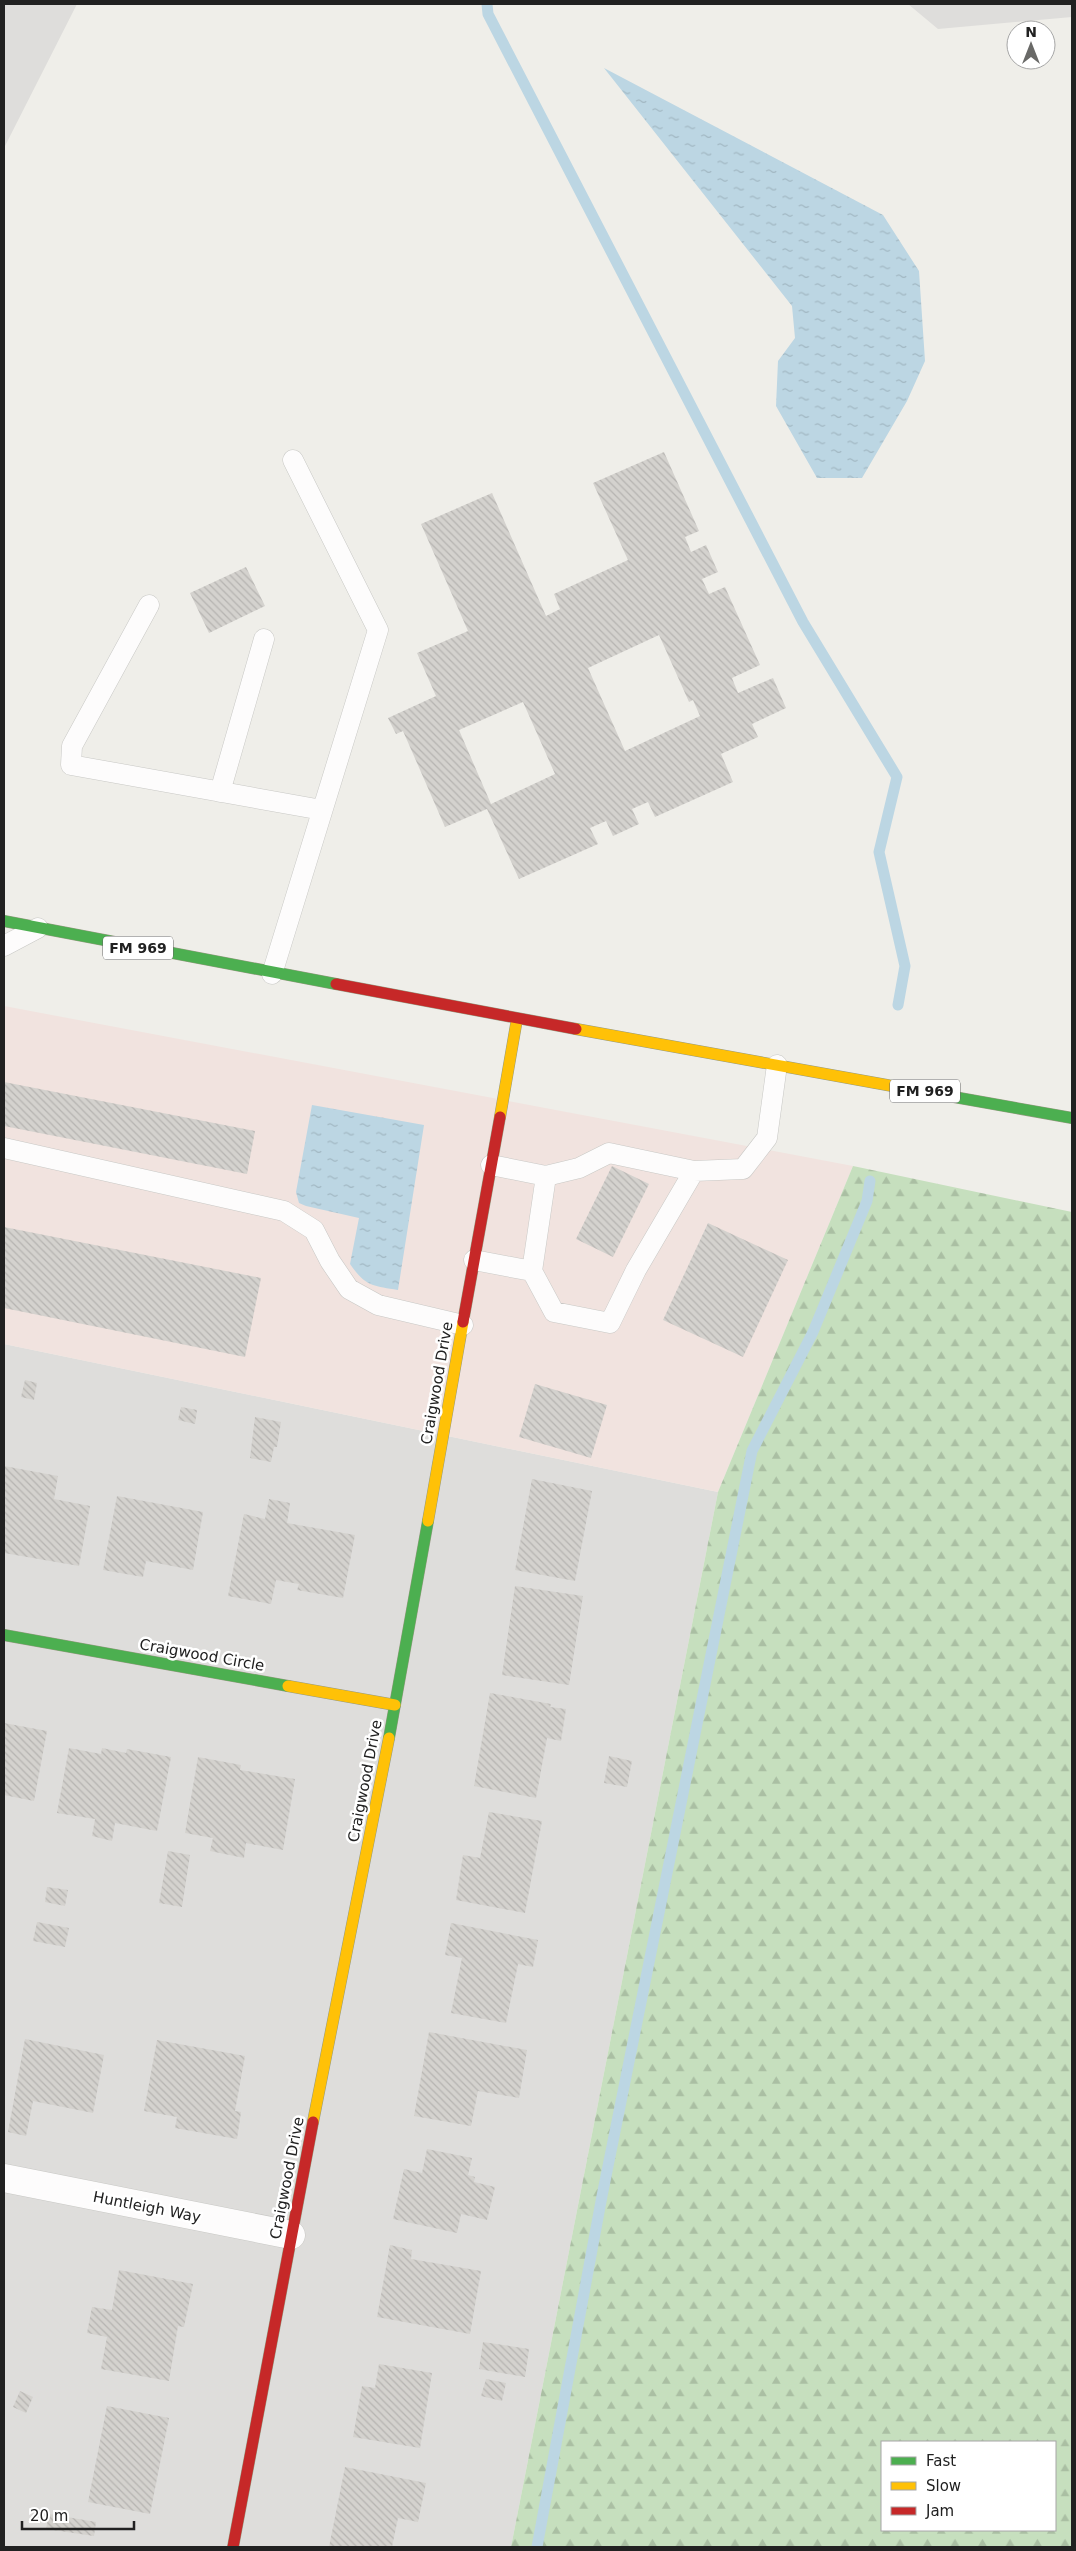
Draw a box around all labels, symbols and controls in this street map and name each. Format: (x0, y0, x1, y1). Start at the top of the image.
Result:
north arrow (1006, 20, 1056, 70)
text: N (1025, 24, 1037, 40)
road number: FM 969 (103, 936, 173, 960)
road number: FM 969 (890, 1080, 960, 1102)
street label: Craigwood Drive (417, 1320, 457, 1446)
street label: Craigwood Circle (138, 1635, 266, 1675)
street label: Craigwood Drive (344, 1718, 386, 1844)
street label: Craigwood Drive (266, 2115, 308, 2241)
street label: Huntleigh Way (92, 2188, 203, 2226)
legend (881, 2441, 1056, 2531)
text: Fast (926, 2452, 956, 2470)
text: Slow (926, 2477, 961, 2495)
scale bar (22, 2498, 135, 2530)
text: Jam (925, 2502, 954, 2520)
text: 20 m (30, 2507, 68, 2525)

